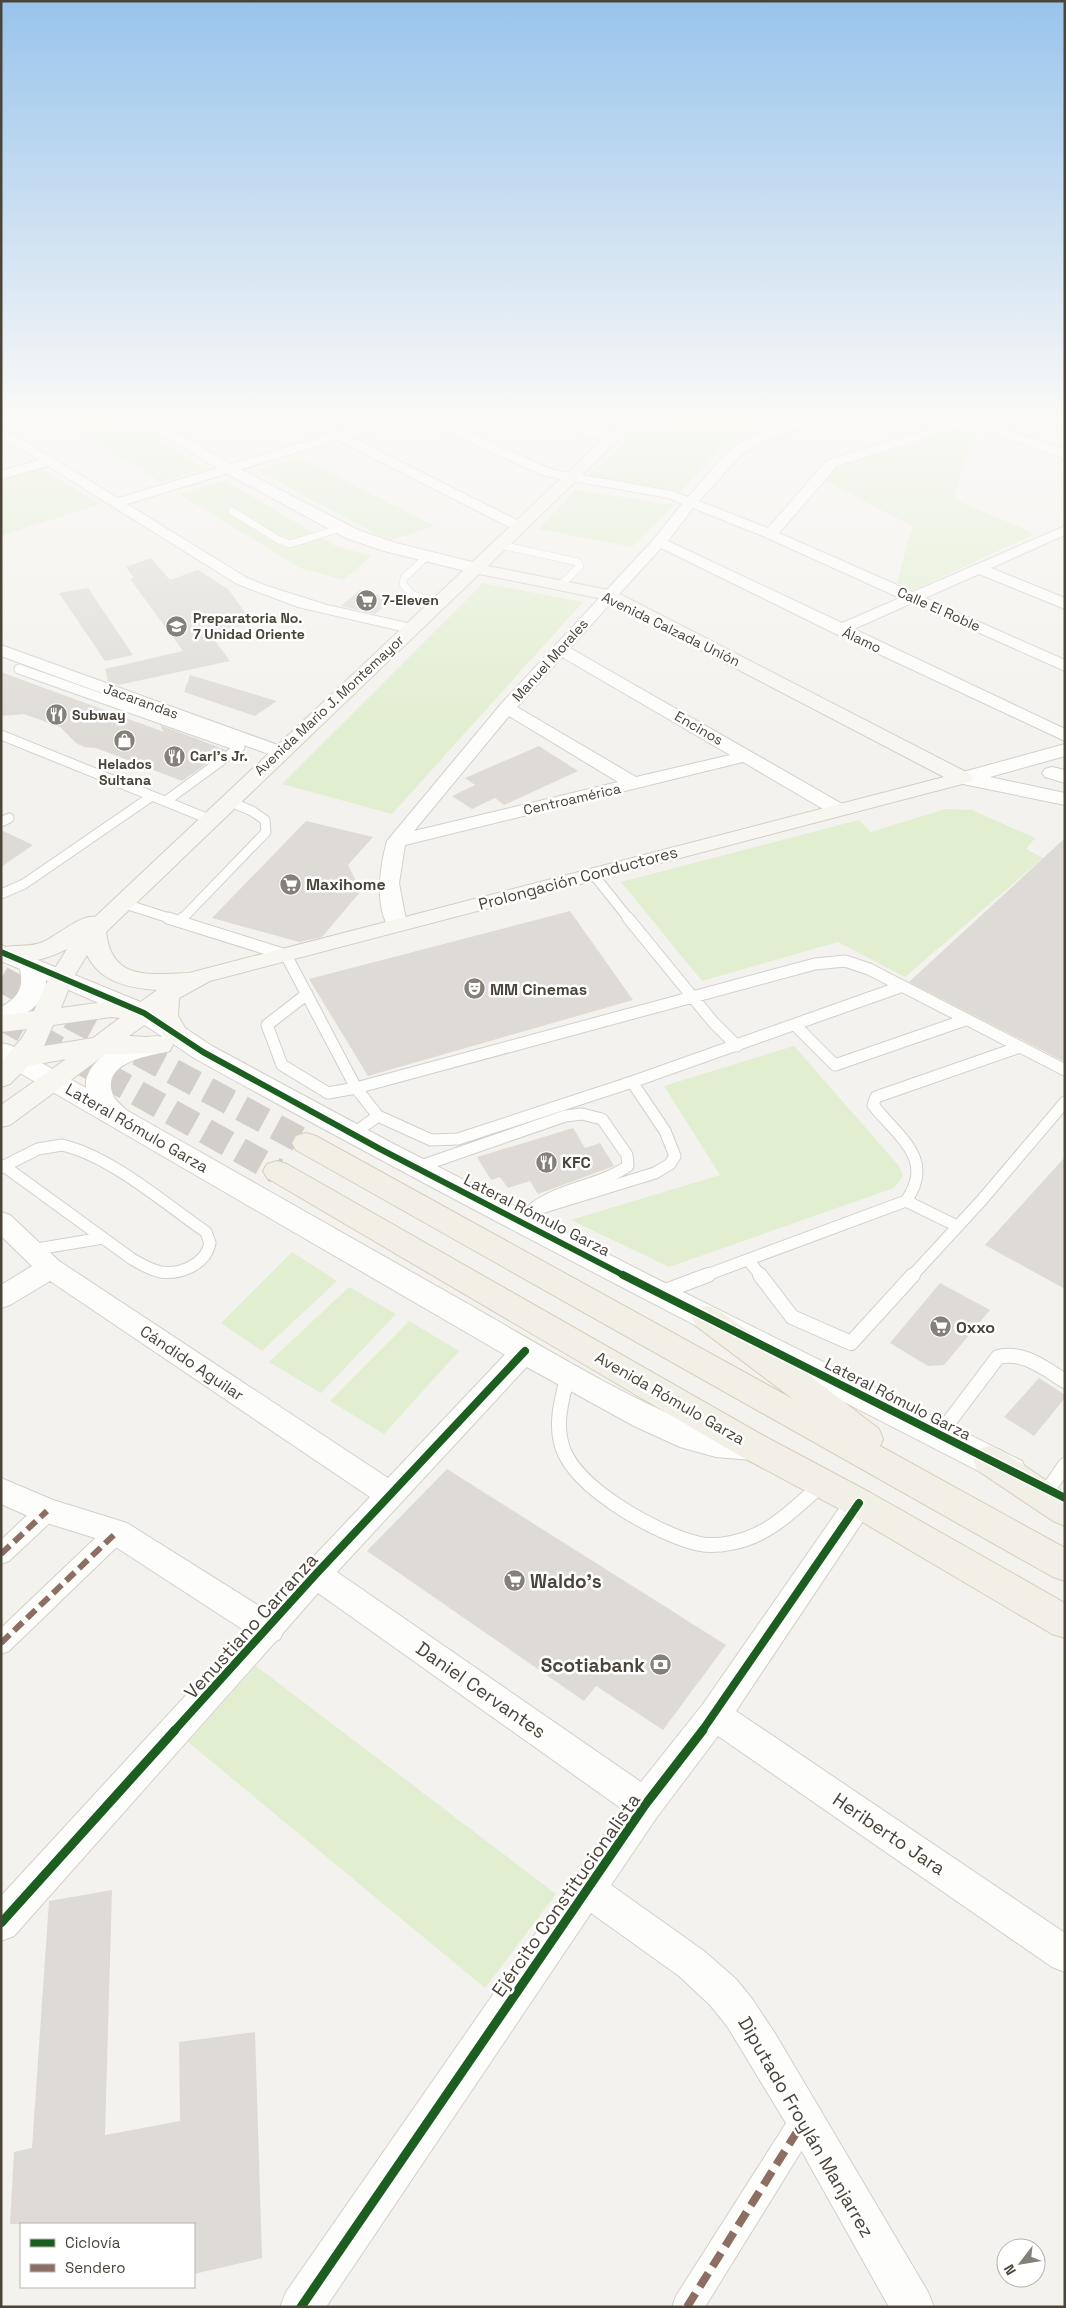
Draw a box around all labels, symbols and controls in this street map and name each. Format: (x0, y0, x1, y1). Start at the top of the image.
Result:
street label: Calle El Roble (895, 583, 983, 635)
supermarket icon: 7-Eleven (354, 588, 378, 612)
street label: Avenida Calzada Unión (599, 588, 743, 670)
place label: 7-Eleven (382, 591, 439, 609)
place label: Preparatoria No. 7 Unidad Oriente (193, 609, 305, 643)
school or university icon: Preparatoria No. 7 Unidad Oriente (165, 614, 189, 638)
street label: Manuel Morales (508, 615, 592, 705)
street label: Álamo (840, 623, 884, 657)
street label: Avenida Mario J. Montemayor (250, 631, 408, 779)
street label: Jacarandas (101, 679, 181, 723)
restaurant icon: Subway (44, 703, 68, 727)
place label: Subway (72, 706, 126, 724)
street label: Encinos (672, 707, 726, 749)
shop icon: Helados Sultana (113, 729, 137, 753)
restaurant icon: Carl's Jr. (162, 744, 186, 768)
place label: Carl's Jr. (190, 747, 248, 765)
place label: Helados Sultana (98, 755, 152, 789)
street label: Centroamérica (522, 779, 622, 819)
street label: Prolongación Conductores (476, 841, 680, 915)
supermarket icon: Maxihome (278, 872, 302, 896)
place label: Maxihome (306, 874, 386, 895)
theatre icon: MM Cinemas (462, 977, 486, 1001)
place label: MM Cinemas (490, 979, 587, 1000)
street label: Lateral Rómulo Garza (62, 1079, 212, 1177)
restaurant icon: KFC (534, 1150, 558, 1174)
place label: KFC (562, 1152, 591, 1173)
street label: Lateral Rómulo Garza (460, 1169, 614, 1261)
supermarket icon: Oxxo (928, 1315, 952, 1339)
place label: Oxxo (956, 1317, 995, 1338)
street label: Cándido Aguilar (136, 1321, 248, 1405)
street label: Avenida Rómulo Garza (591, 1347, 749, 1449)
street label: Lateral Rómulo Garza (821, 1353, 975, 1445)
street label: Venustiano Carranza (179, 1548, 323, 1704)
supermarket icon: Waldo's (502, 1569, 526, 1593)
place label: Waldo's (530, 1569, 602, 1594)
street label: Daniel Cervantes (411, 1636, 551, 1744)
place label: Scotiabank (541, 1653, 645, 1678)
bank icon: Scotiabank (649, 1653, 673, 1677)
street label: Heriberto Jara (828, 1787, 950, 1881)
street label: Ejército Constitucionalista (486, 1788, 646, 2002)
street label: Diputado Froylán Manjarrez (732, 2012, 880, 2242)
legend (20, 2223, 195, 2288)
text: Ciclovía (65, 2233, 121, 2252)
north arrow (996, 2238, 1046, 2288)
text: Sendero (65, 2258, 125, 2277)
text: N (1000, 2261, 1020, 2278)

